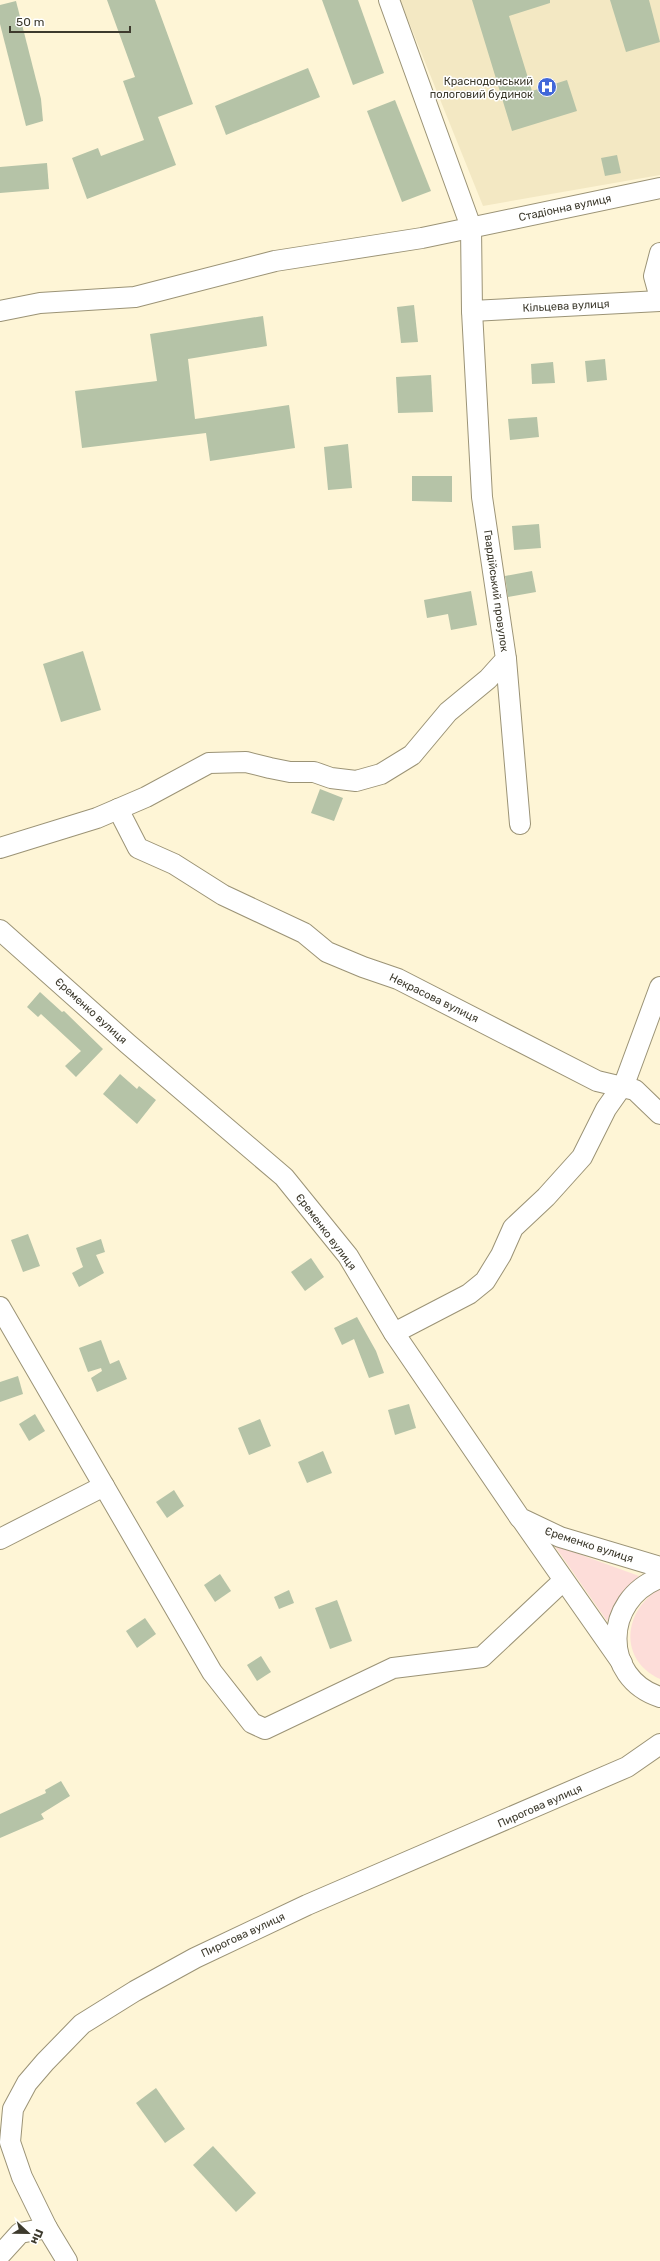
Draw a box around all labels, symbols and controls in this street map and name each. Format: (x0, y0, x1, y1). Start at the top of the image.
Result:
scale bar (10, 8, 130, 34)
text: 50 m (16, 15, 44, 29)
place label: Краснодонський пологовий будинок (430, 75, 533, 101)
hospital icon: Краснодонський пологовий будинок (536, 76, 558, 98)
street label: Стадіонна вулиця (517, 192, 613, 224)
street label: Кільцева вулиця (522, 297, 610, 315)
street label: Гвардійський провулок (481, 529, 511, 653)
street label: Некрасова вулиця (387, 971, 481, 1025)
street label: Єременко вулиця (52, 975, 130, 1047)
street label: Єременко вулиця (293, 1191, 359, 1273)
street label: Єременко вулиця (543, 1525, 635, 1565)
street label: Пирогова вулиця (496, 1782, 584, 1830)
street label: Пирогова вулиця (199, 1910, 287, 1960)
north arrow (8, 2213, 48, 2253)
text: Пн (28, 2227, 46, 2246)

